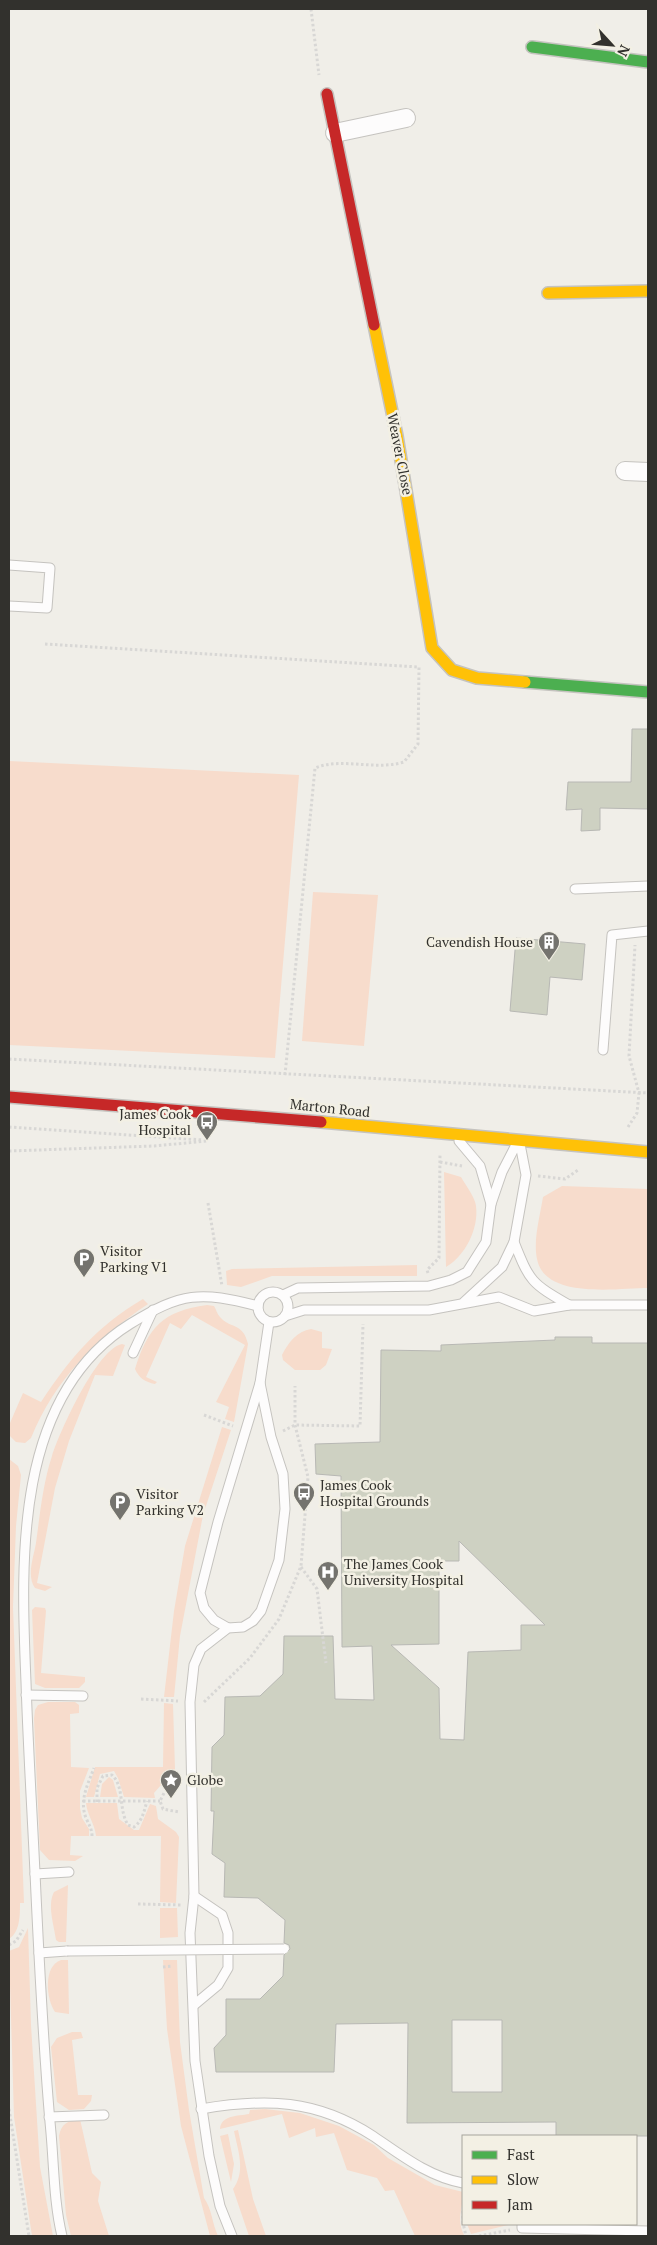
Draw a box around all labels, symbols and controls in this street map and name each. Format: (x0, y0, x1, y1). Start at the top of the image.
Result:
north arrow (587, 20, 637, 70)
text: N (613, 42, 635, 60)
street label: Weaver Close (383, 411, 418, 496)
building icon: Cavendish House (537, 930, 561, 961)
place label: Cavendish House (426, 932, 533, 951)
street label: Marton Road (289, 1094, 371, 1121)
place label: James Cook Hospital (119, 1104, 192, 1139)
bus stop icon: James Cook Hospital (195, 1110, 219, 1141)
place label: Visitor Parking V1 (100, 1241, 168, 1276)
parking icon: Visitor Parking V1 (72, 1247, 96, 1278)
place label: James Cook Hospital Grounds (320, 1475, 429, 1510)
bus stop icon: James Cook Hospital Grounds (292, 1481, 316, 1512)
place label: Visitor Parking V2 (136, 1484, 204, 1519)
parking icon: Visitor Parking V2 (108, 1490, 132, 1521)
place label: The James Cook University Hospital (344, 1554, 464, 1589)
hospital icon: The James Cook University Hospital (316, 1560, 340, 1591)
place icon: Globe (159, 1768, 183, 1799)
place label: Globe (187, 1770, 223, 1789)
legend (462, 2135, 637, 2225)
text: Fast (507, 2144, 535, 2164)
text: Slow (507, 2169, 540, 2189)
text: Jam (507, 2194, 533, 2214)

